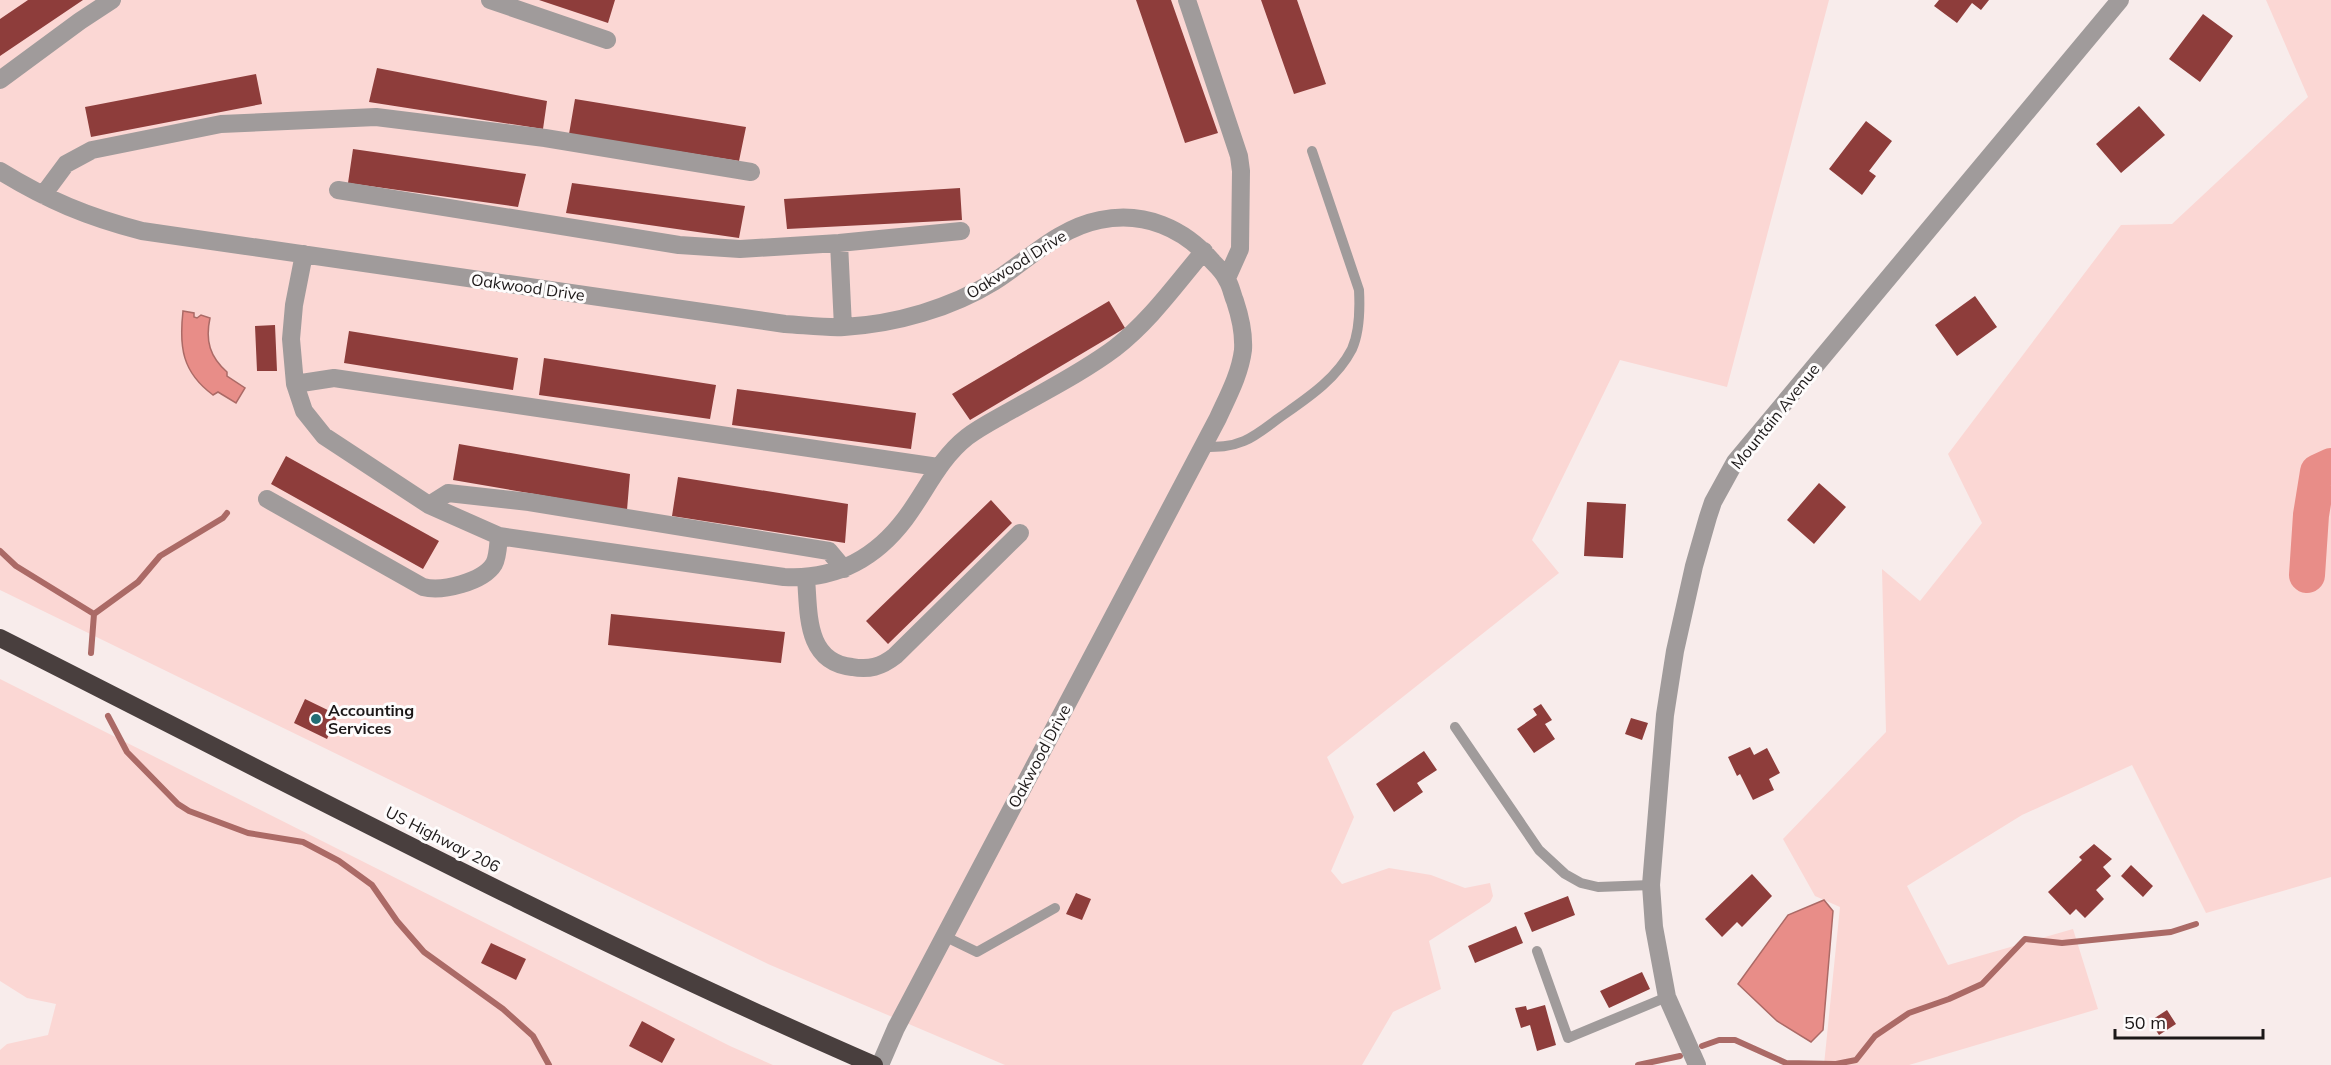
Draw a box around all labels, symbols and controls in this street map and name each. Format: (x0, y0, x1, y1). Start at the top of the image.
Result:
street label: Oakwood Drive (962, 225, 1070, 303)
street label: Oakwood Drive (470, 269, 586, 305)
street label: Mountain Avenue (1726, 359, 1824, 473)
place label: Accounting Services (328, 700, 414, 738)
street label: Oakwood Drive (1003, 701, 1075, 811)
marker: Accounting Services (309, 712, 323, 726)
street label: US Highway 206 (383, 802, 503, 876)
scale bar (2115, 1002, 2264, 1040)
text: 50 m (2124, 1011, 2166, 1034)

